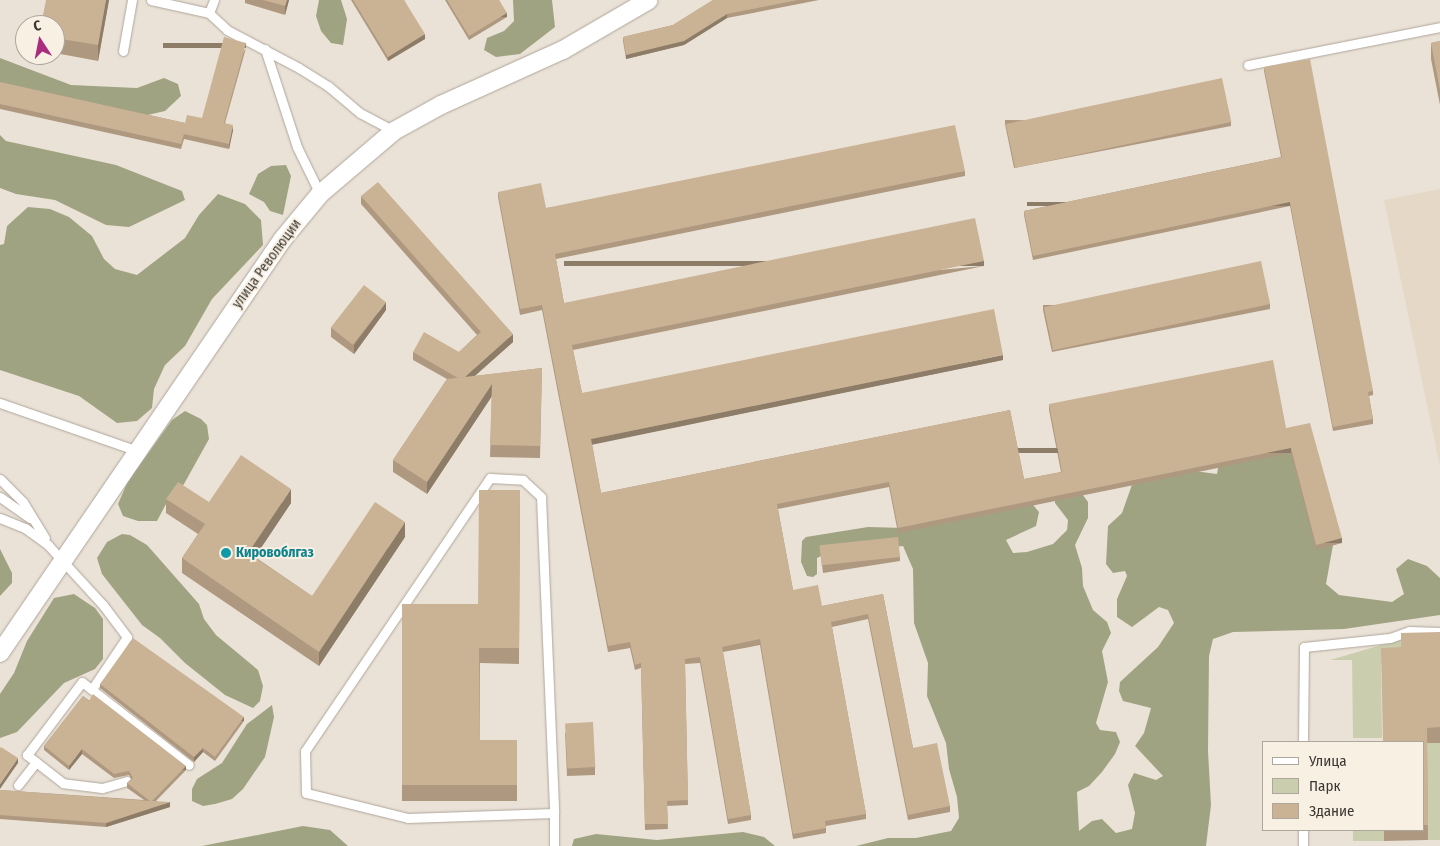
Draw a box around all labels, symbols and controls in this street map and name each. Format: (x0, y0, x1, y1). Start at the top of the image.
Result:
north arrow (15, 15, 65, 65)
text: С (32, 17, 42, 35)
street label: улица Революции (229, 216, 305, 312)
place label: Кировоблгаз (236, 545, 314, 561)
marker: Кировоблгаз (220, 547, 232, 559)
legend (1262, 741, 1425, 831)
text: Улица (1309, 752, 1347, 770)
text: Парк (1309, 777, 1340, 795)
text: Здание (1309, 802, 1355, 820)

